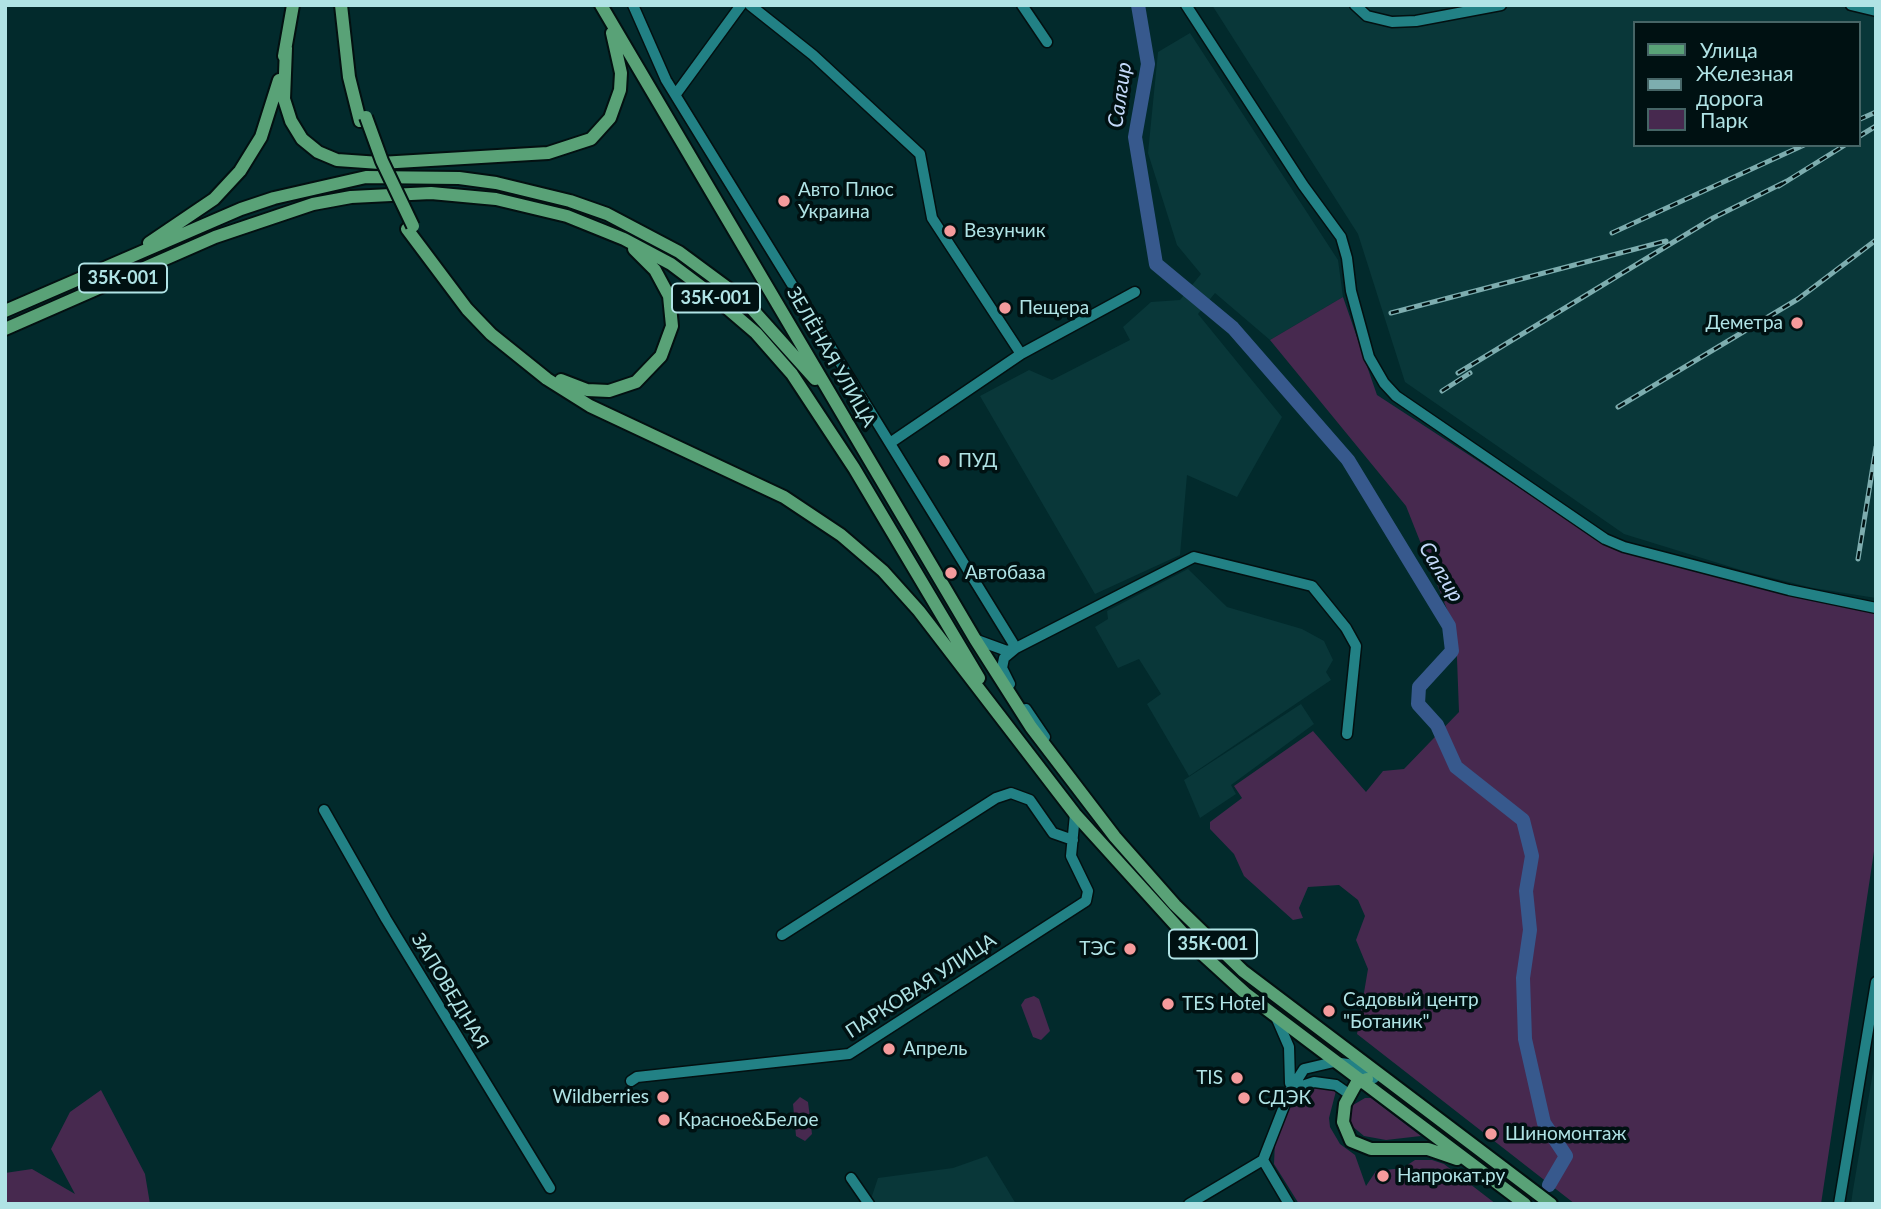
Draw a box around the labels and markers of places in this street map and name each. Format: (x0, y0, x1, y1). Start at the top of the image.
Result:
place label: Авто Плюс Украина (798, 179, 894, 223)
marker: Авто Плюс Украина (776, 193, 792, 209)
place label: Везунчик (964, 220, 1045, 242)
marker: Везунчик (942, 223, 958, 239)
place label: Пещера (1019, 297, 1089, 319)
marker: Пещера (997, 300, 1013, 316)
place label: Деметра (1706, 312, 1783, 334)
marker: Деметра (1789, 315, 1805, 331)
place label: ПУД (958, 450, 997, 472)
marker: ПУД (936, 453, 952, 469)
place label: Автобаза (965, 562, 1046, 584)
marker: Автобаза (943, 565, 959, 581)
place label: ТЭС (1079, 938, 1116, 960)
marker: ТЭС (1122, 941, 1138, 957)
place label: Садовый центр "Ботаник" (1343, 989, 1479, 1033)
place label: TES Hotel (1182, 993, 1265, 1015)
marker: TES Hotel (1160, 996, 1176, 1012)
marker: Садовый центр "Ботаник" (1321, 1003, 1337, 1019)
place label: Апрель (903, 1038, 967, 1060)
marker: Апрель (881, 1041, 897, 1057)
place label: TIS (1196, 1067, 1223, 1089)
marker: TIS (1229, 1070, 1245, 1086)
place label: Wildberries (552, 1086, 649, 1108)
place label: СДЭК (1258, 1087, 1311, 1109)
marker: Wildberries (655, 1089, 671, 1105)
marker: СДЭК (1236, 1090, 1252, 1106)
place label: Красное&Белое (678, 1109, 818, 1131)
marker: Красное&Белое (656, 1112, 672, 1128)
place label: Шиномонтаж (1505, 1123, 1627, 1145)
marker: Шиномонтаж (1483, 1126, 1499, 1142)
place label: Напрокат.ру (1397, 1165, 1505, 1187)
marker: Напрокат.ру (1375, 1168, 1391, 1184)

